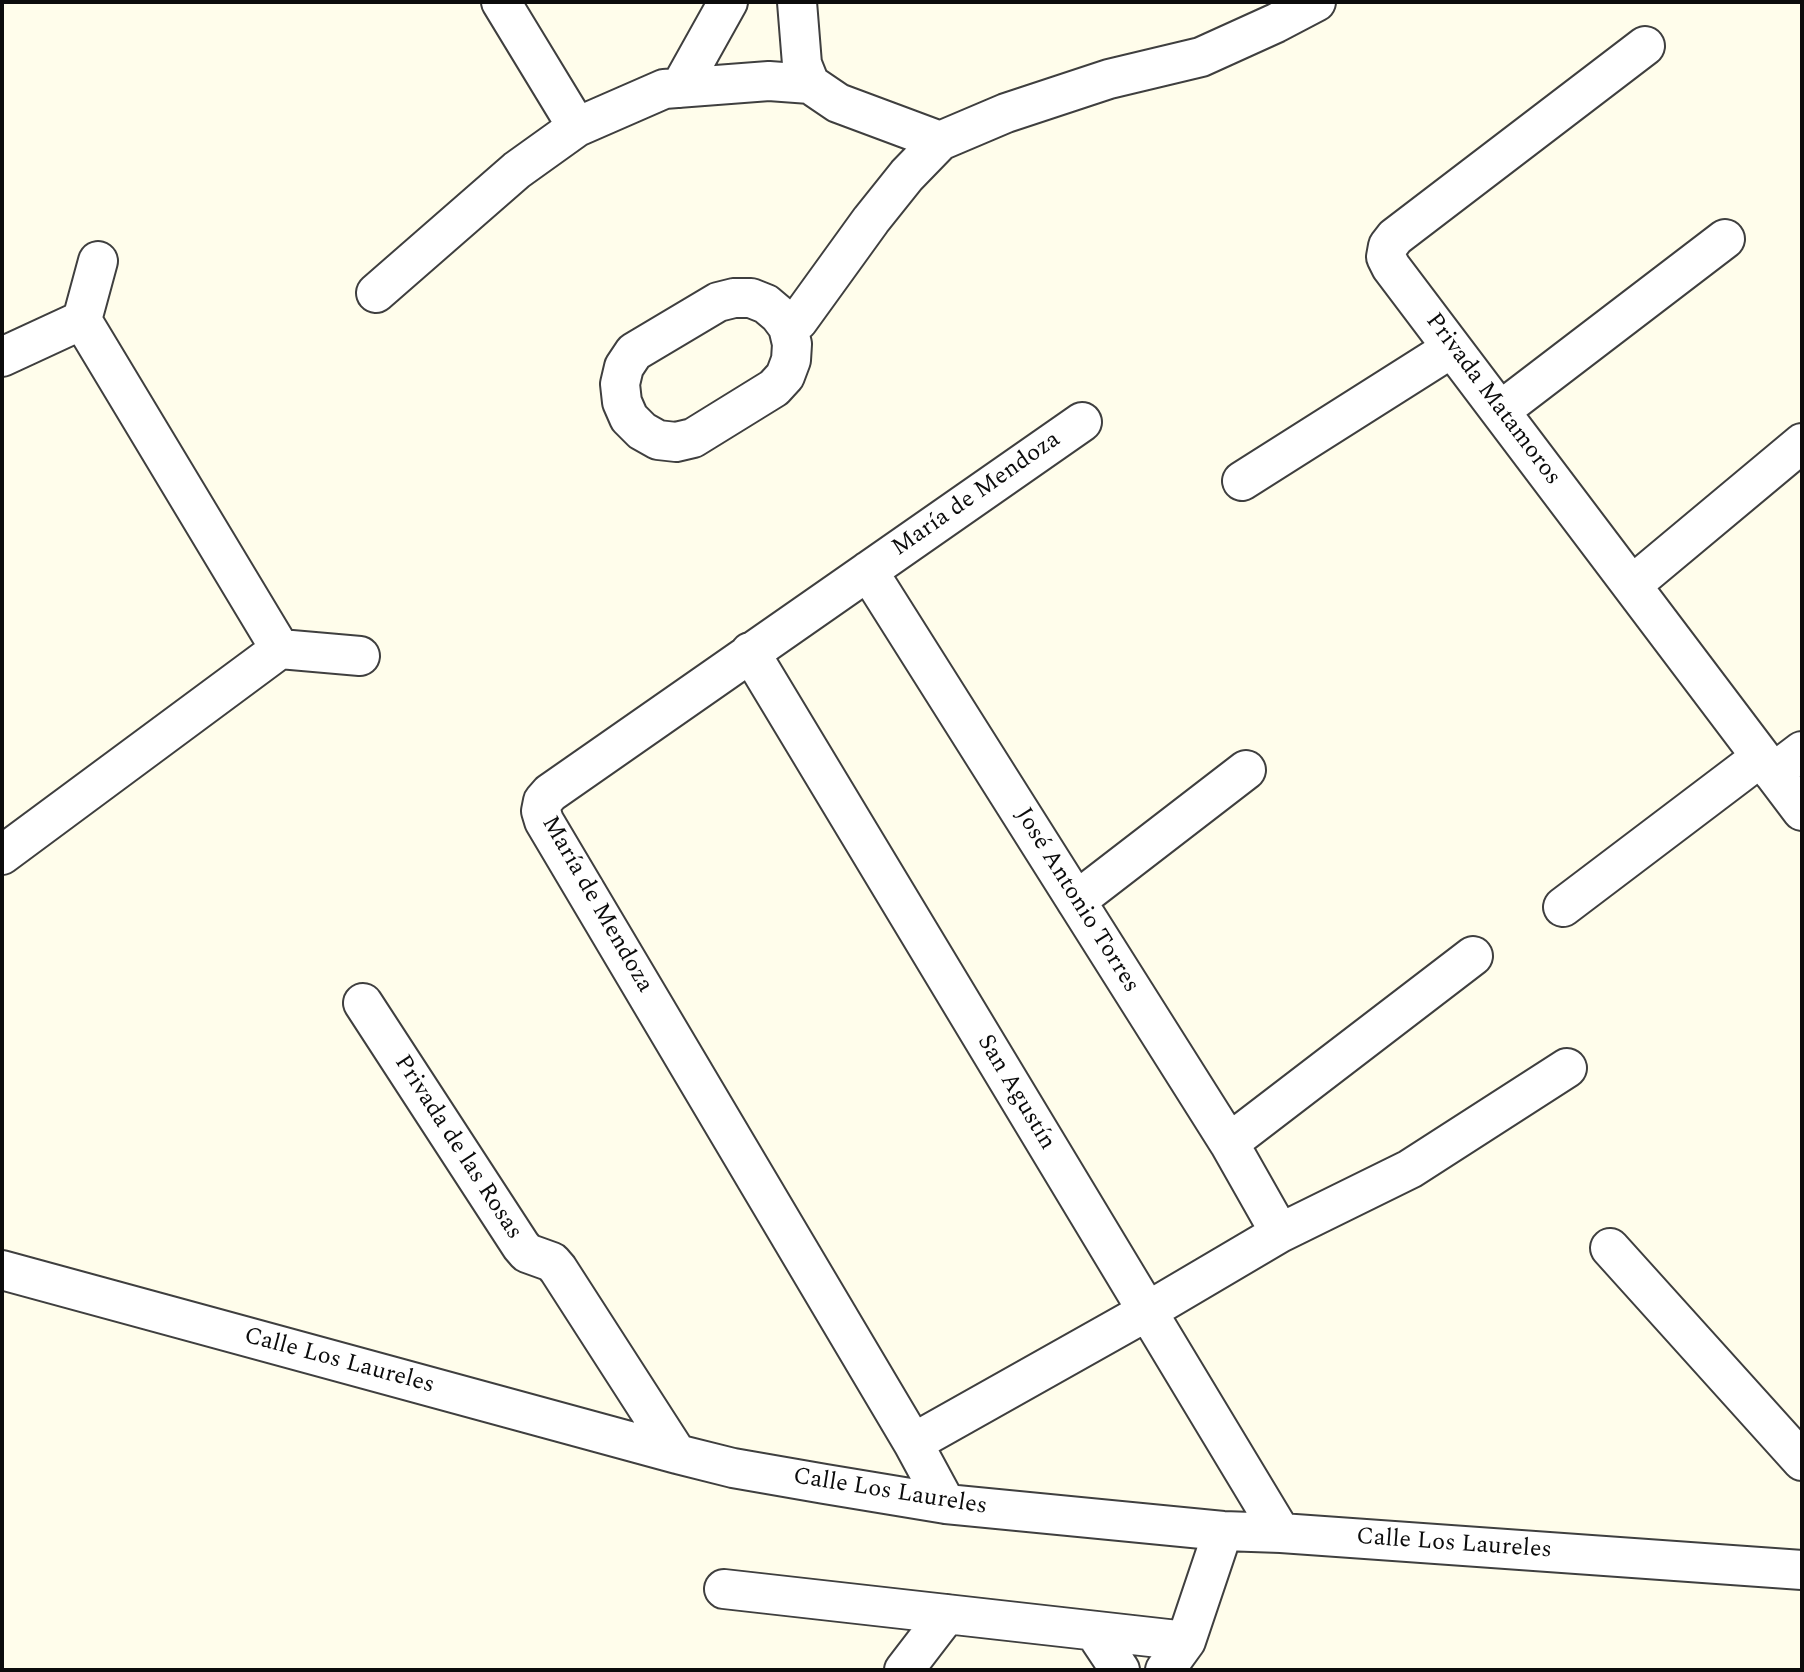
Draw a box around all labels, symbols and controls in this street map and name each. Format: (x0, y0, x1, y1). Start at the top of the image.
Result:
street label: Privada Matamoros (1418, 308, 1566, 492)
street label: María de Mendoza (887, 426, 1067, 564)
street label: José Antonio Torres (1007, 803, 1145, 999)
street label: María de Mendoza (534, 812, 658, 998)
street label: San Agustín (969, 1030, 1061, 1156)
street label: Privada de las Rosas (387, 1050, 527, 1246)
street label: Calle Los Laureles (241, 1323, 437, 1401)
street label: Calle Los Laureles (791, 1463, 989, 1523)
street label: Calle Los Laureles (1355, 1524, 1553, 1566)

